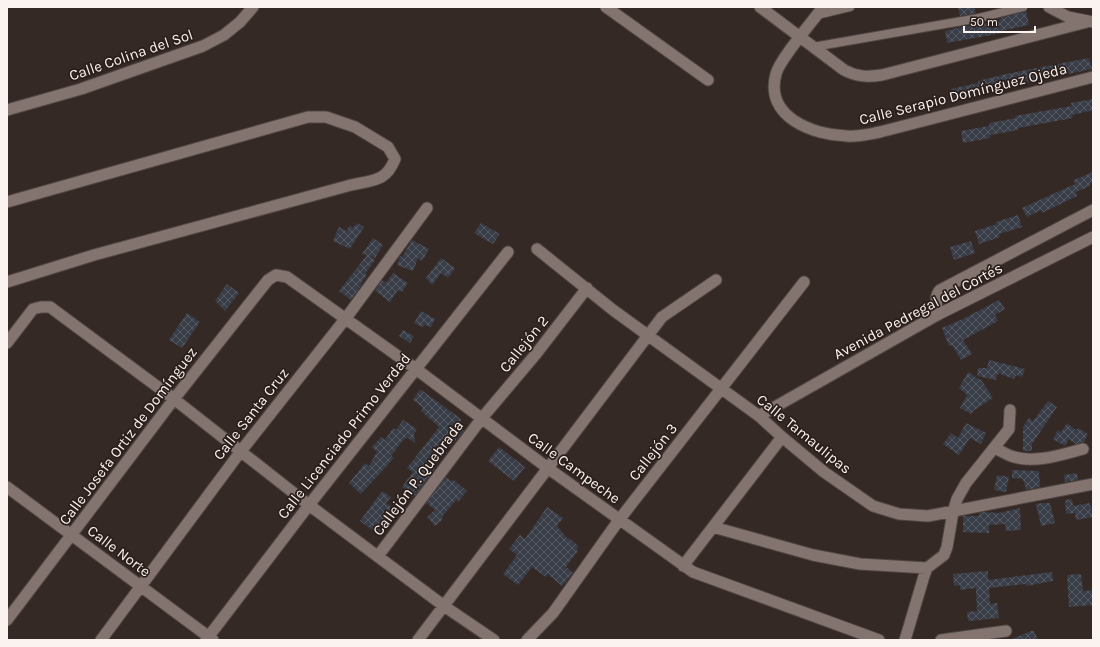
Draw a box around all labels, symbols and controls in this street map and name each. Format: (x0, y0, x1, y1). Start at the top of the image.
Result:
scale bar (964, 8, 1035, 34)
text: 50 m (970, 15, 998, 29)
street label: Calle Colina del Sol (67, 25, 195, 85)
street label: Calle Serapio Domínguez Ojeda (857, 59, 1069, 129)
street label: Avenida Pedregal del Cortés (830, 259, 1006, 363)
street label: Callejón 2 (496, 312, 552, 376)
street label: Calle Josefa Ortiz de Domínguez (55, 344, 201, 528)
street label: Calle Licenciado Primo Verdad (274, 350, 414, 522)
street label: Calle Santa Cruz (209, 364, 293, 464)
street label: Calle Tamaulipas (753, 390, 855, 478)
street label: Callejón P. Quebrada (369, 417, 467, 539)
street label: Callejón 3 (625, 420, 681, 484)
street label: Calle Campeche (524, 429, 624, 507)
street label: Calle Norte (84, 521, 154, 581)

